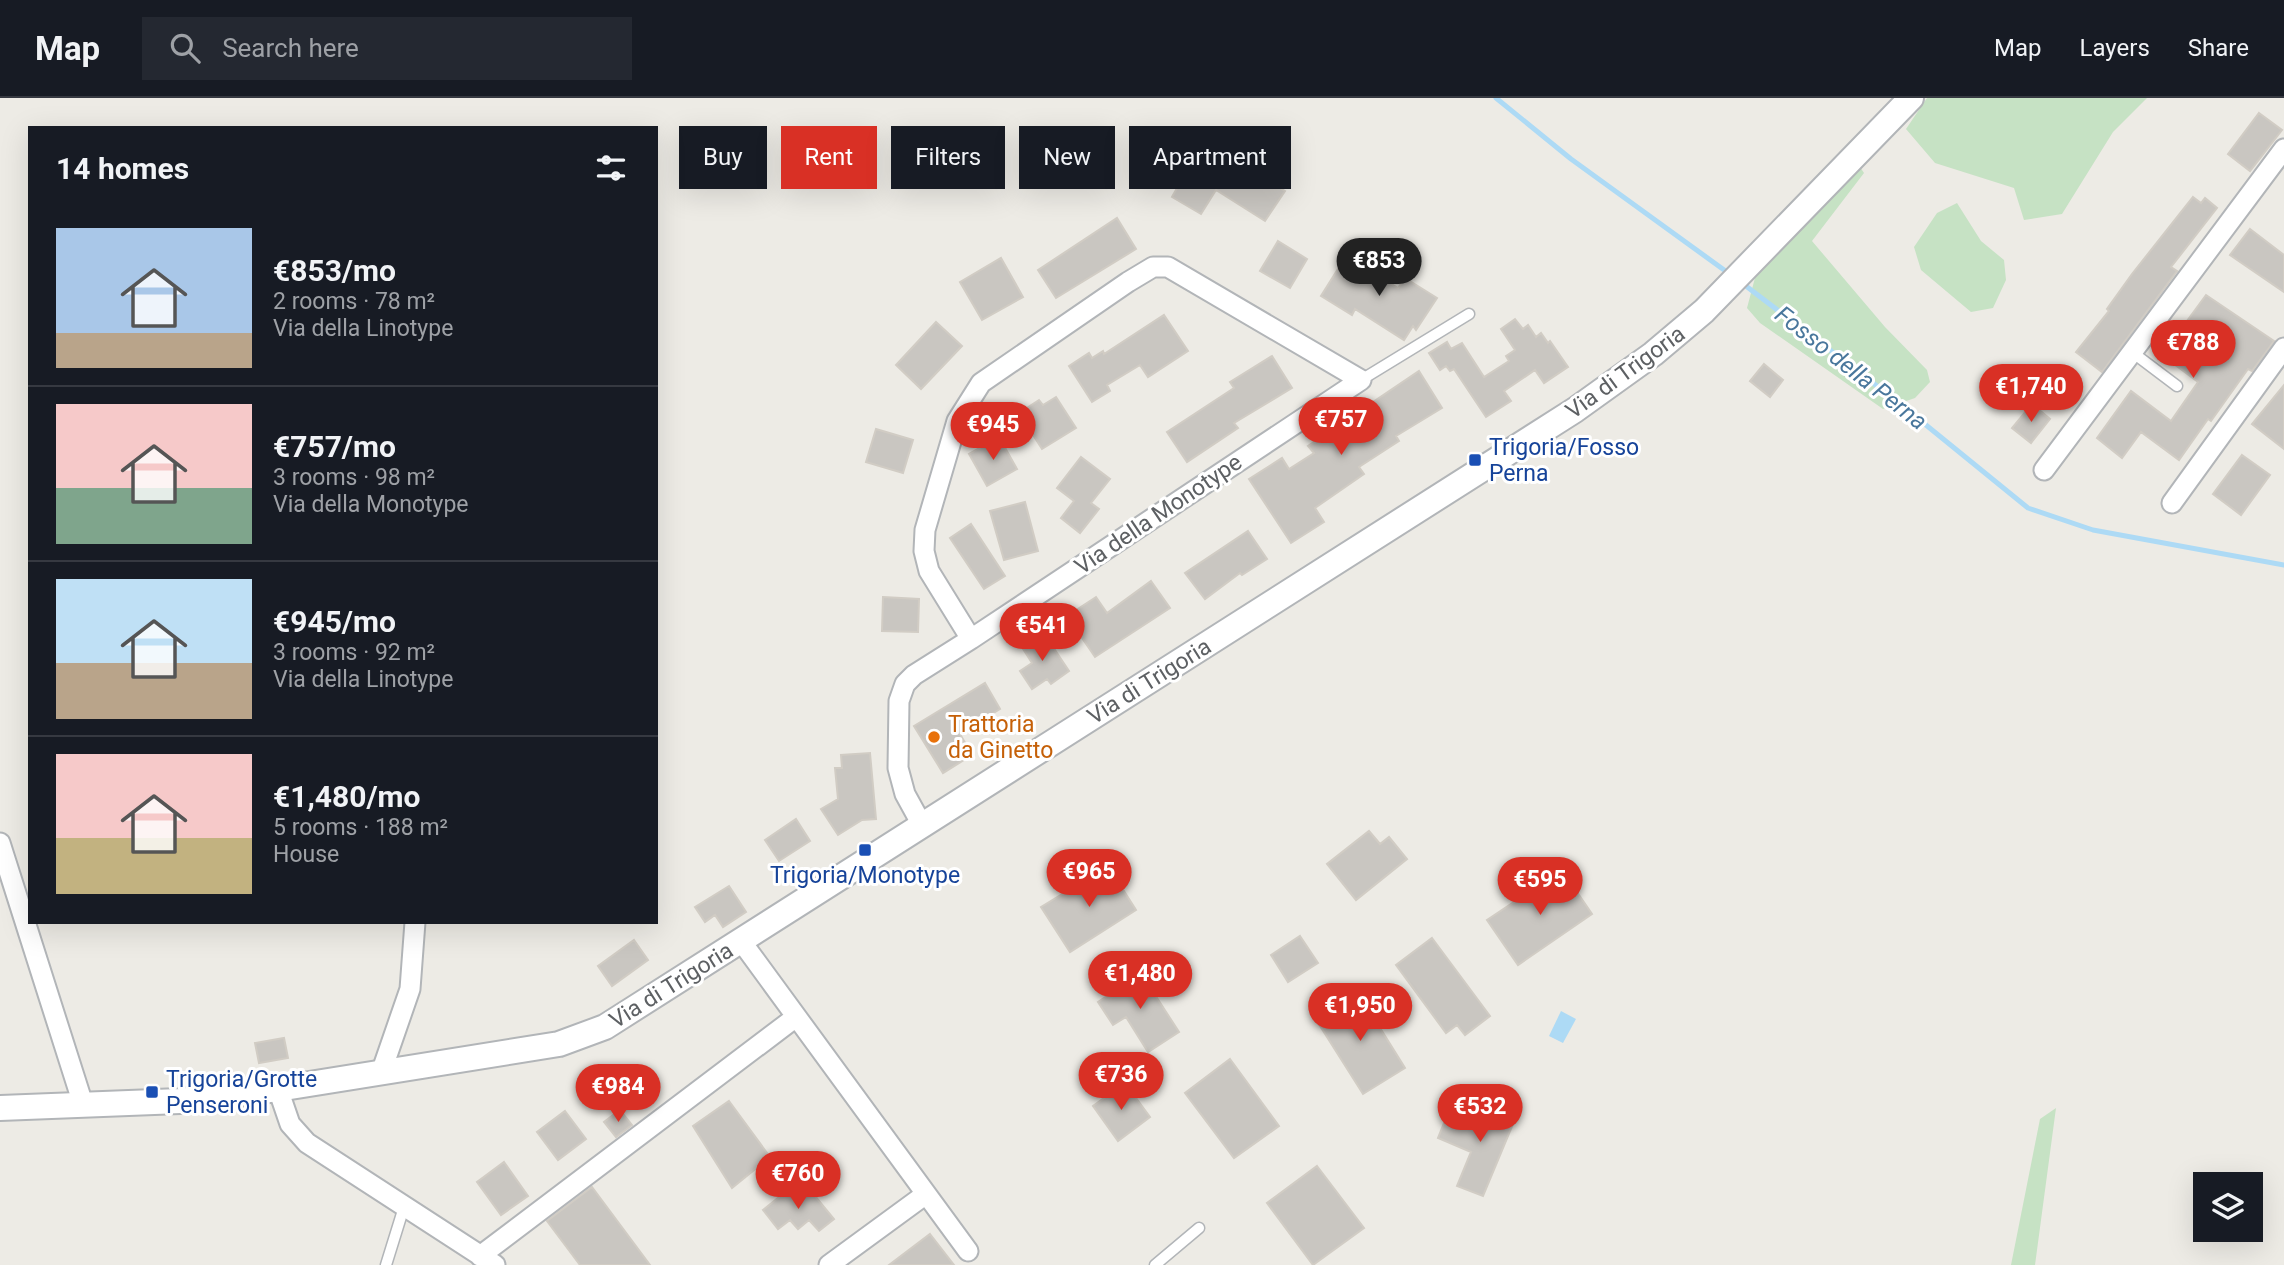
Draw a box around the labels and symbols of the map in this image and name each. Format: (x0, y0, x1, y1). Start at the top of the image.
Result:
pin: €853 (1338, 238, 1420, 298)
water label: Fosso della Perna (1770, 300, 1932, 436)
street label: Via di Trigoria (1561, 320, 1690, 425)
pin: €788 (2152, 320, 2234, 380)
pin: €1,740 (1974, 364, 2088, 424)
pin: €757 (1300, 398, 1382, 457)
pin: €945 (952, 402, 1034, 462)
place label: Trigoria/Fosso Perna (1489, 434, 1639, 487)
street label: Via della Monotype (1070, 449, 1247, 580)
marker: Trigoria/Fosso Perna (1467, 452, 1483, 468)
pin: €541 (1001, 603, 1083, 663)
street label: Via di Trigoria (1083, 633, 1216, 730)
place label: Trattoria da Ginetto (948, 711, 1053, 764)
marker: Trattoria da Ginetto (926, 729, 942, 745)
marker: Trigoria/Monotype (857, 842, 873, 858)
pin: €965 (1048, 850, 1130, 909)
pin: €595 (1499, 858, 1581, 917)
place label: Trigoria/Monotype (770, 862, 960, 889)
street label: Via di Trigoria (605, 937, 738, 1034)
pin: €1,480 (1083, 951, 1197, 1011)
pin: €1,950 (1303, 984, 1417, 1043)
pin: €736 (1080, 1052, 1162, 1112)
pin: €984 (577, 1065, 659, 1124)
place label: Trigoria/Grotte Penseroni (166, 1066, 317, 1119)
marker: Trigoria/Grotte Penseroni (144, 1084, 160, 1100)
pin: €532 (1439, 1084, 1521, 1144)
pin: €760 (757, 1152, 839, 1211)

